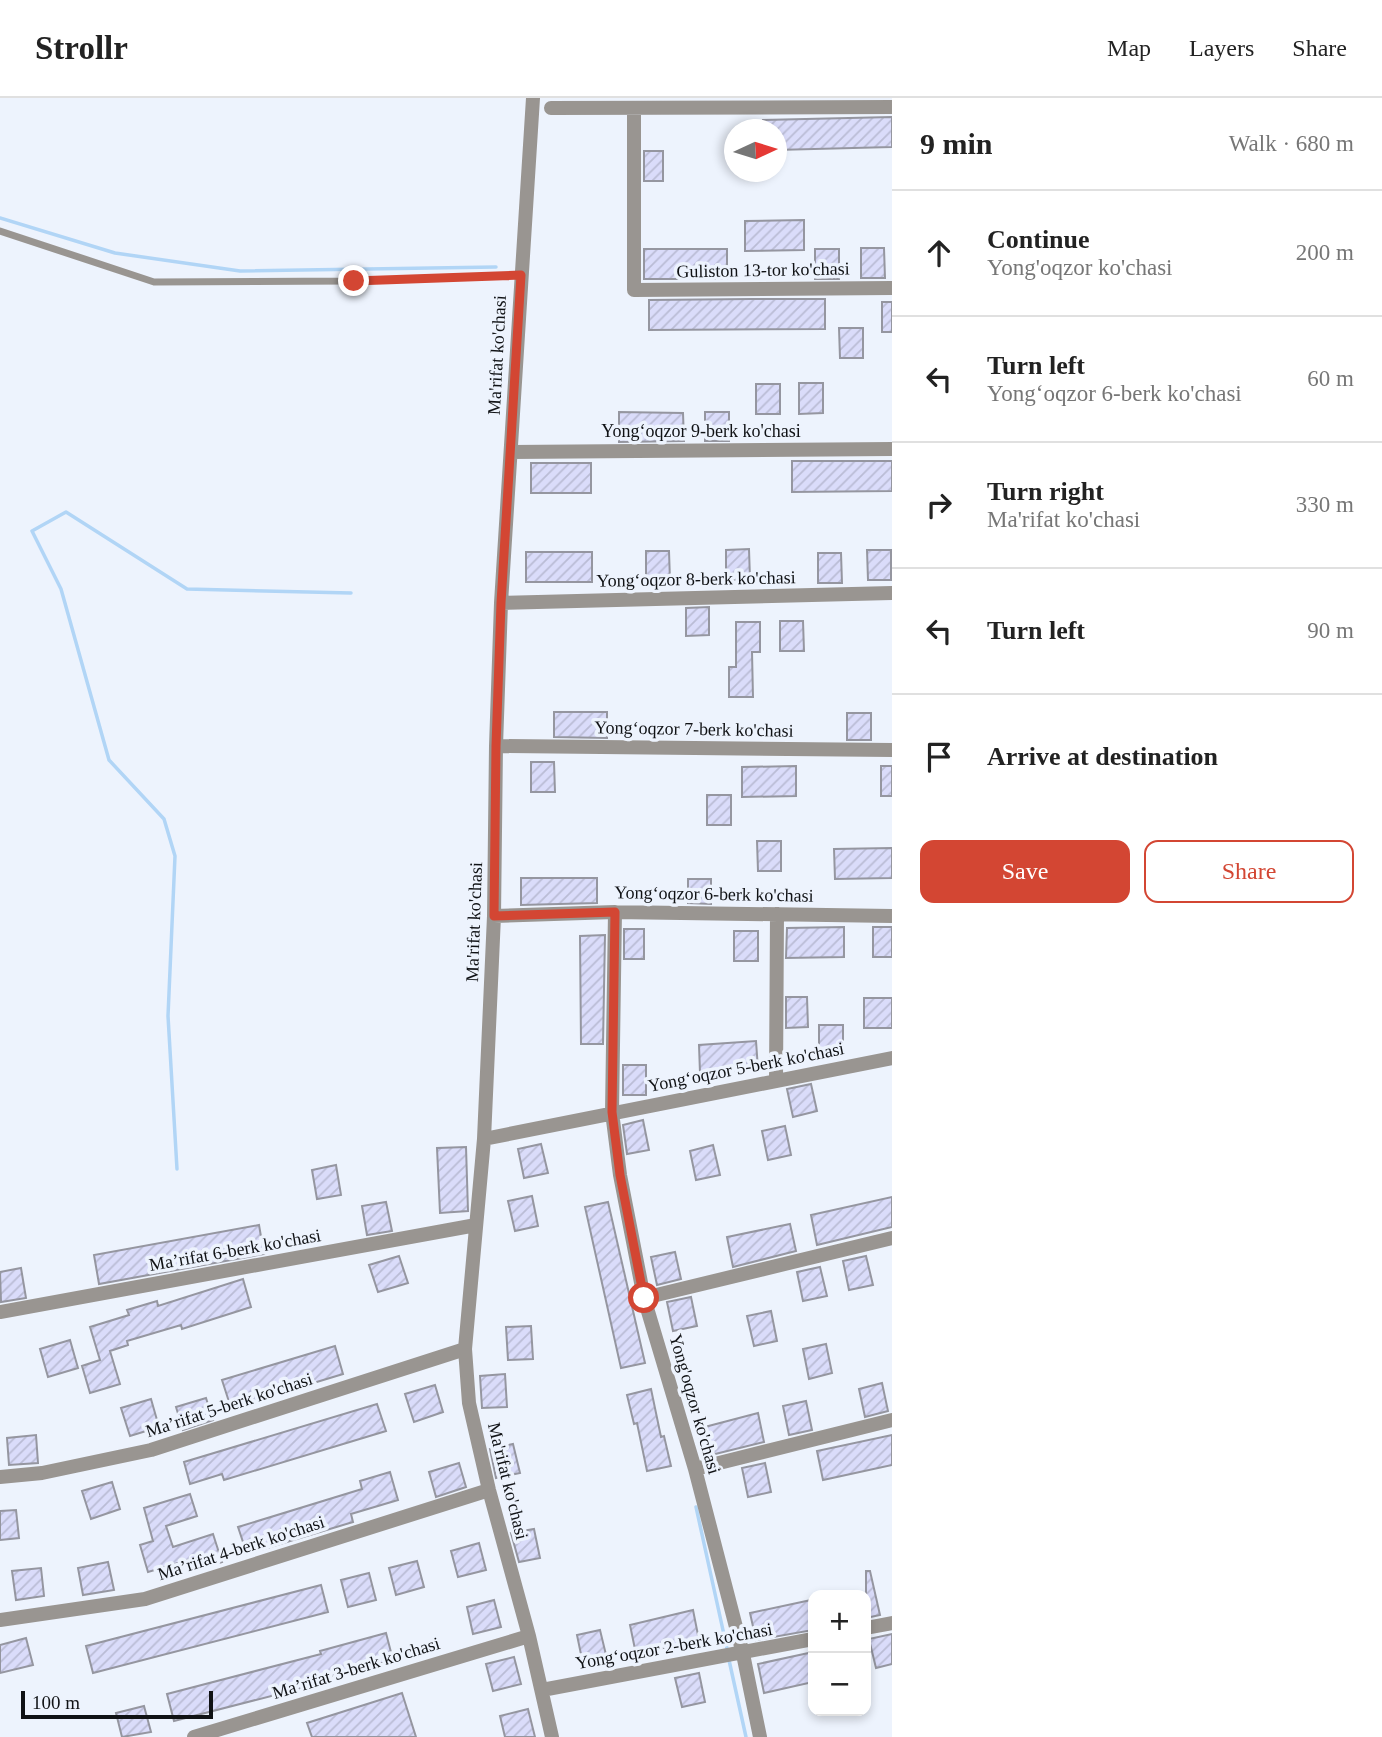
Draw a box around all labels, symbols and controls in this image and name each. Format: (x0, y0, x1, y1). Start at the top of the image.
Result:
text: Strollr (35, 30, 128, 66)
text: Map (1107, 35, 1151, 61)
text: Layers (1189, 35, 1254, 61)
text: Share (1292, 35, 1347, 61)
north arrow (724, 119, 787, 182)
text: 9 min (920, 127, 993, 160)
text: Walk · 680 m (1229, 131, 1354, 156)
text: Continue (987, 225, 1090, 254)
icon: ahead (920, 234, 958, 272)
text: 200 m (1296, 240, 1354, 265)
text: Yong'oqzor ko'chasi (987, 255, 1172, 280)
street label: Guliston 13-tor ko'chasi (676, 258, 850, 282)
route end (338, 265, 369, 296)
street label: Ma'rifat ko'chasi (484, 295, 510, 415)
text: Turn left (987, 351, 1085, 380)
icon: left (920, 360, 958, 398)
text: 60 m (1307, 366, 1354, 391)
text: Yong‘oqzor 6-berk ko'chasi (987, 381, 1242, 406)
street label: Yong‘oqzor 9-berk ko'chasi (601, 421, 801, 441)
text: Turn right (987, 477, 1104, 506)
icon: right (920, 486, 958, 524)
text: 330 m (1296, 492, 1354, 517)
text: Ma'rifat ko'chasi (987, 507, 1140, 532)
street label: Yong‘oqzor 8-berk ko'chasi (596, 567, 796, 591)
icon: left (920, 612, 958, 650)
text: Turn left (987, 616, 1085, 645)
text: 90 m (1307, 618, 1354, 643)
street label: Yong‘oqzor 7-berk ko'chasi (594, 717, 794, 741)
icon: arrive (920, 738, 958, 776)
text: Arrive at destination (987, 742, 1218, 771)
button: Save (920, 840, 1130, 903)
button: Share (1144, 840, 1354, 903)
street label: Ma'rifat ko'chasi (462, 862, 486, 982)
street label: Yong‘oqzor 6-berk ko'chasi (614, 882, 814, 906)
street label: Yong‘oqzor 5-berk ko'chasi (646, 1038, 846, 1096)
street label: Ma’rifat 6-berk ko'chasi (147, 1225, 323, 1275)
route start (628, 1282, 659, 1313)
street label: Yong'oqzor ko'chasi (665, 1331, 725, 1477)
street label: Ma’rifat 5-berk ko'chasi (143, 1369, 315, 1441)
street label: Ma'rifat ko'chasi (484, 1420, 532, 1542)
street label: Ma’rifat 4-berk ko'chasi (155, 1512, 327, 1584)
map controls (808, 1590, 871, 1716)
button: + (808, 1590, 871, 1653)
street label: Yong‘oqzor 2-berk ko'chasi (574, 1619, 774, 1673)
street label: Ma’rifat 3-berk ko'chasi (270, 1633, 442, 1703)
button: − (808, 1653, 871, 1716)
scale bar (21, 1688, 214, 1720)
text: 100 m (32, 1692, 80, 1713)

